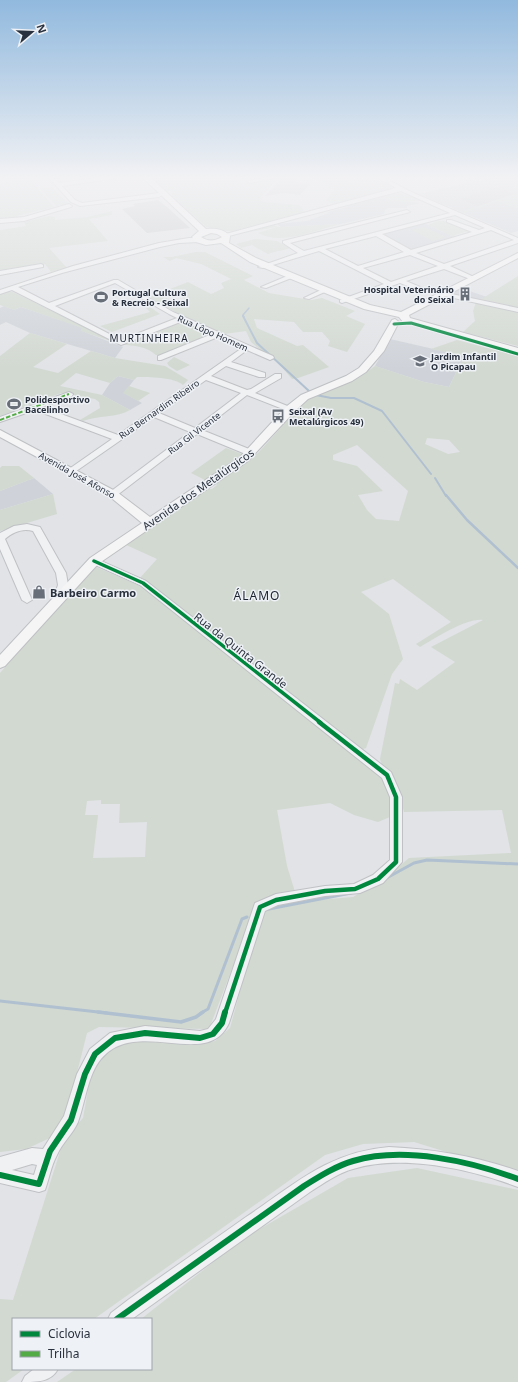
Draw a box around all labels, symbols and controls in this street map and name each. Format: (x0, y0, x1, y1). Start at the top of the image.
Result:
north arrow (12, 12, 52, 52)
text: N (33, 22, 50, 35)
place label: Hospital Veterinário do Seixal (364, 283, 454, 306)
place label: Portugal Cultura & Recreio - Seixal (112, 286, 189, 309)
building icon: Hospital Veterinário do Seixal (457, 286, 473, 302)
sports icon: Portugal Cultura & Recreio - Seixal (93, 289, 109, 305)
street label: Rua Lôpo Homem (176, 312, 250, 354)
district label: MURTINHEIRA (109, 331, 189, 345)
place label: Jardim Infantil O Picapau (430, 350, 496, 373)
school or university icon: Jardim Infantil O Picapau (412, 353, 428, 369)
street label: Rua Bernardim Ribeiro (116, 376, 202, 442)
place label: Polidesportivo Bacelinho (25, 393, 90, 416)
sports icon: Polidesportivo Bacelinho (6, 396, 22, 412)
place label: Seixal (Av Metalúrgicos 49) (289, 405, 363, 428)
bus stop icon: Seixal (Av Metalúrgicos 49) (270, 408, 286, 424)
street label: Rua Gil Vicente (165, 409, 223, 457)
street label: Avenida dos Metalúrgicos (139, 445, 257, 533)
street label: Avenida José Afonso (36, 449, 118, 501)
shop icon: Barbeiro Carmo (31, 584, 47, 600)
place label: Barbeiro Carmo (50, 585, 136, 600)
district label: ÁLAMO (234, 587, 280, 604)
street label: Rua da Quinta Grande (191, 609, 291, 691)
legend (12, 1318, 152, 1370)
text: Ciclovia (48, 1325, 90, 1342)
text: Trilha (48, 1345, 79, 1362)

